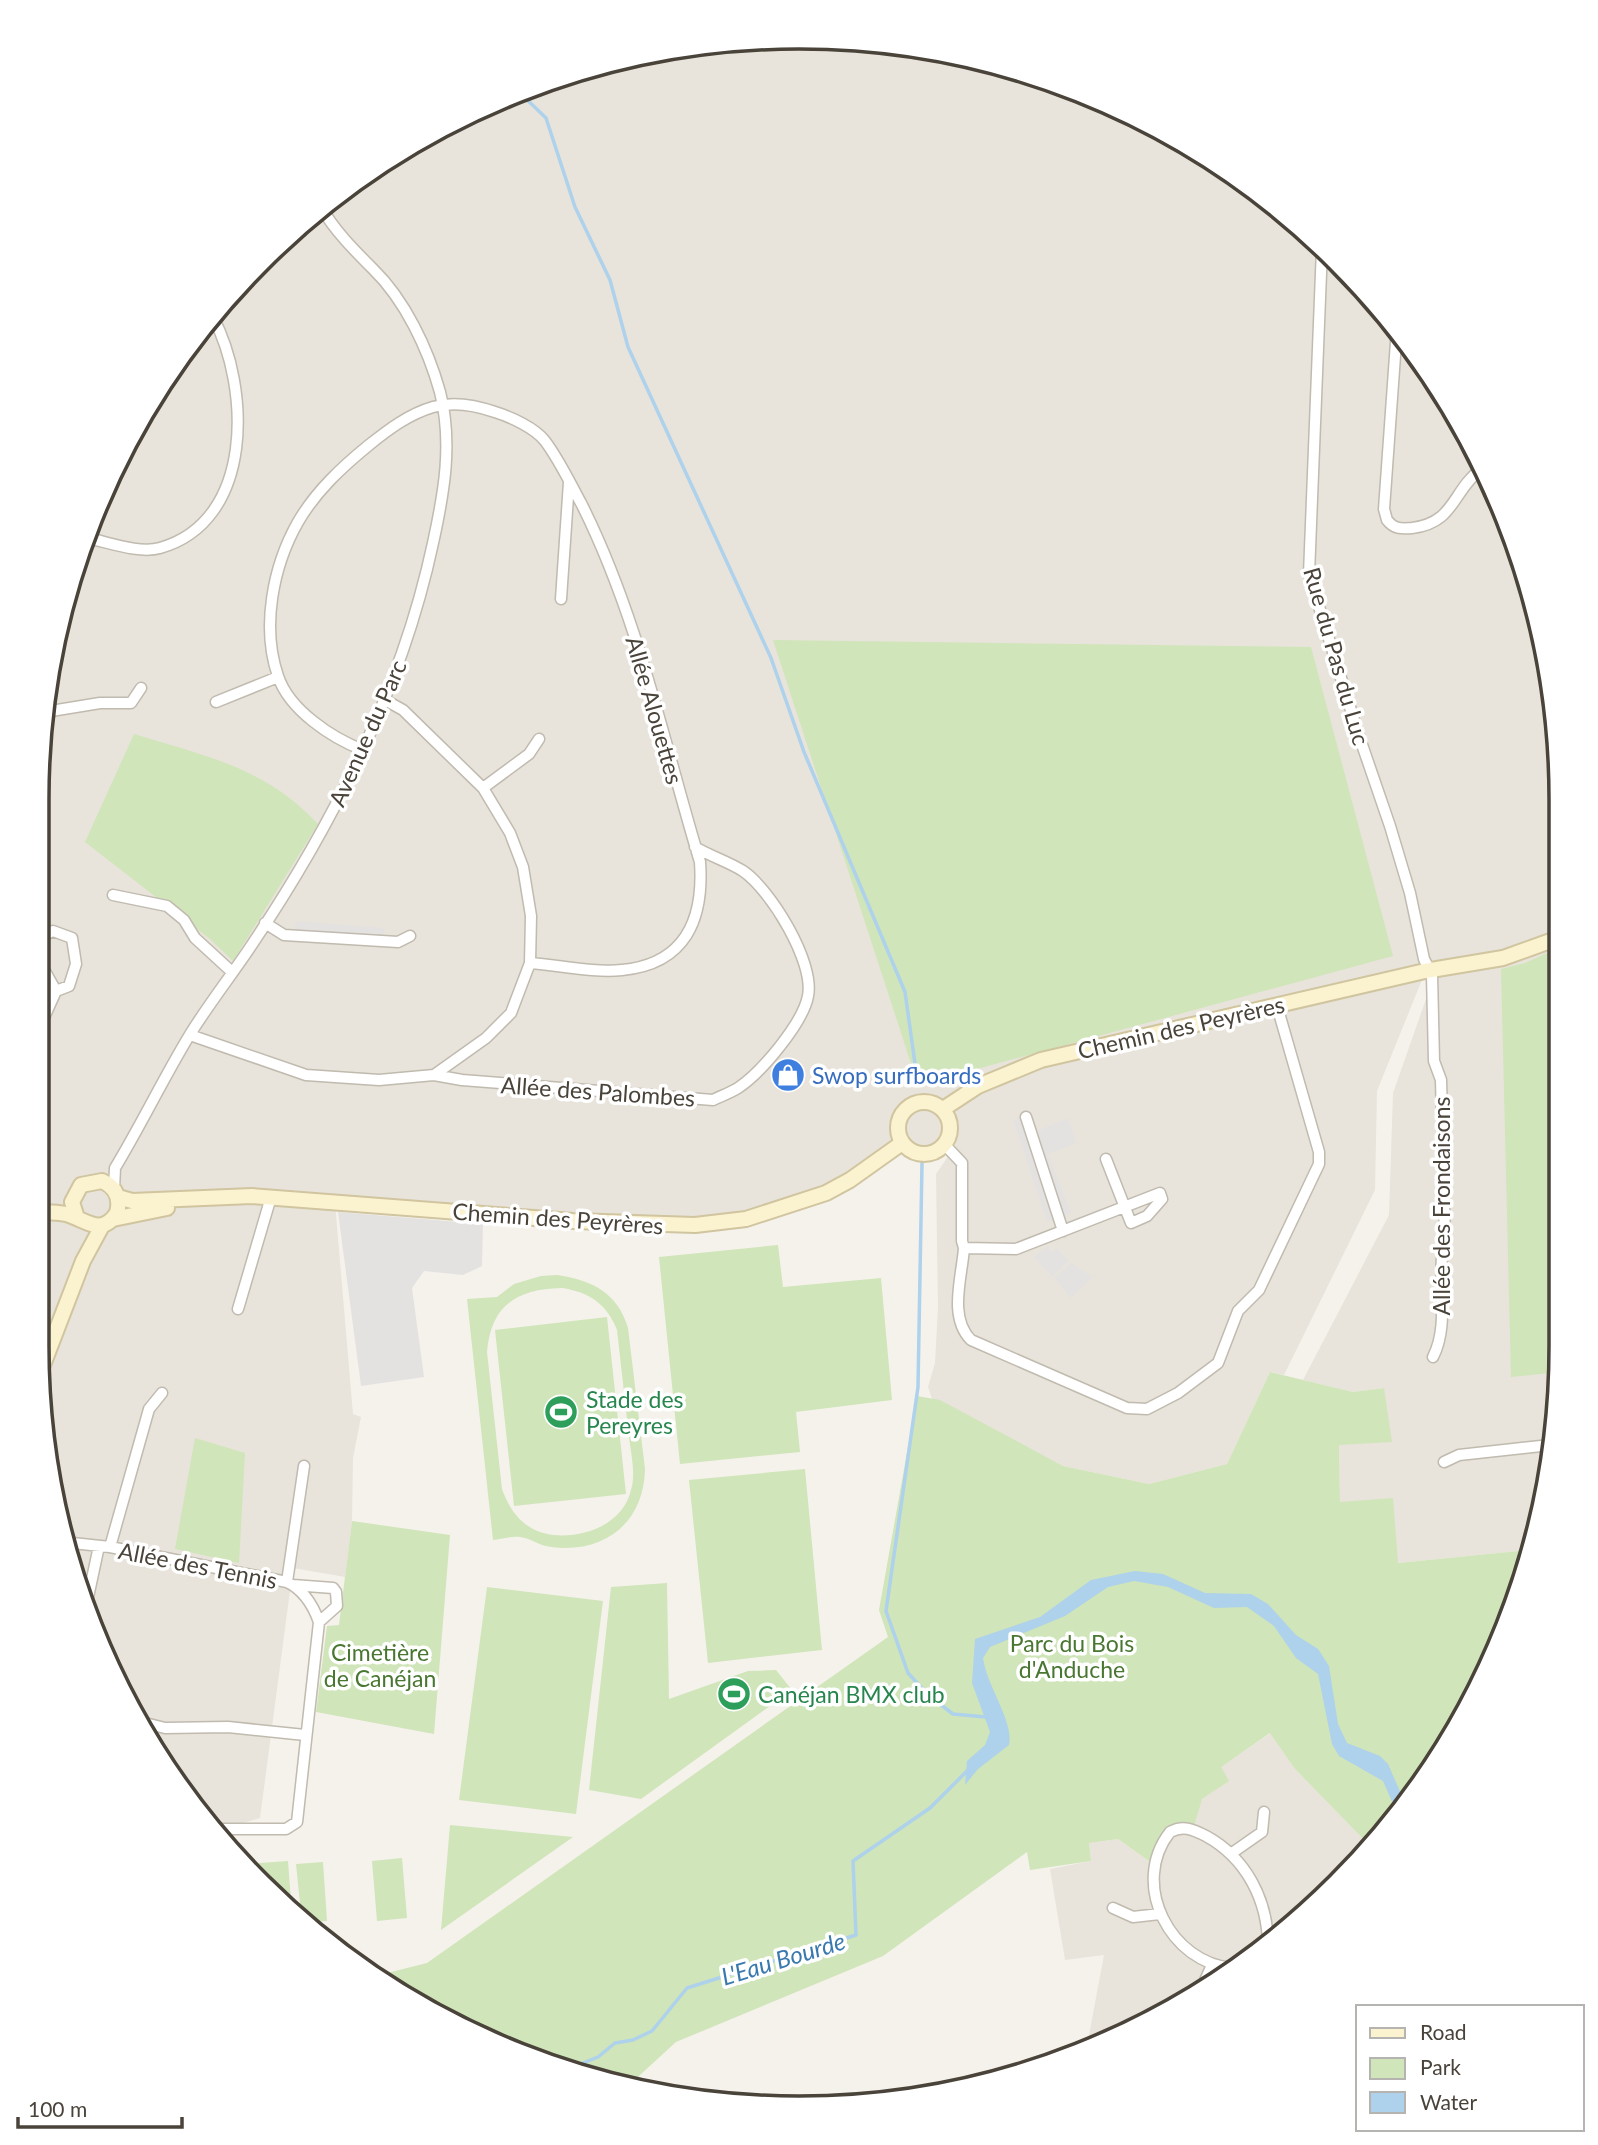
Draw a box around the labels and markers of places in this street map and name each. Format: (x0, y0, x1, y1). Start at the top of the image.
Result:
shop icon: Swop surfboards (769, 1056, 807, 1094)
place label: Swop surfboards (812, 1061, 981, 1089)
place label: Stade des Pereyres (586, 1385, 684, 1439)
sports icon: Stade des Pereyres (542, 1393, 580, 1431)
sports icon: Canéjan BMX club (715, 1675, 753, 1713)
place label: Canéjan BMX club (758, 1680, 945, 1708)

